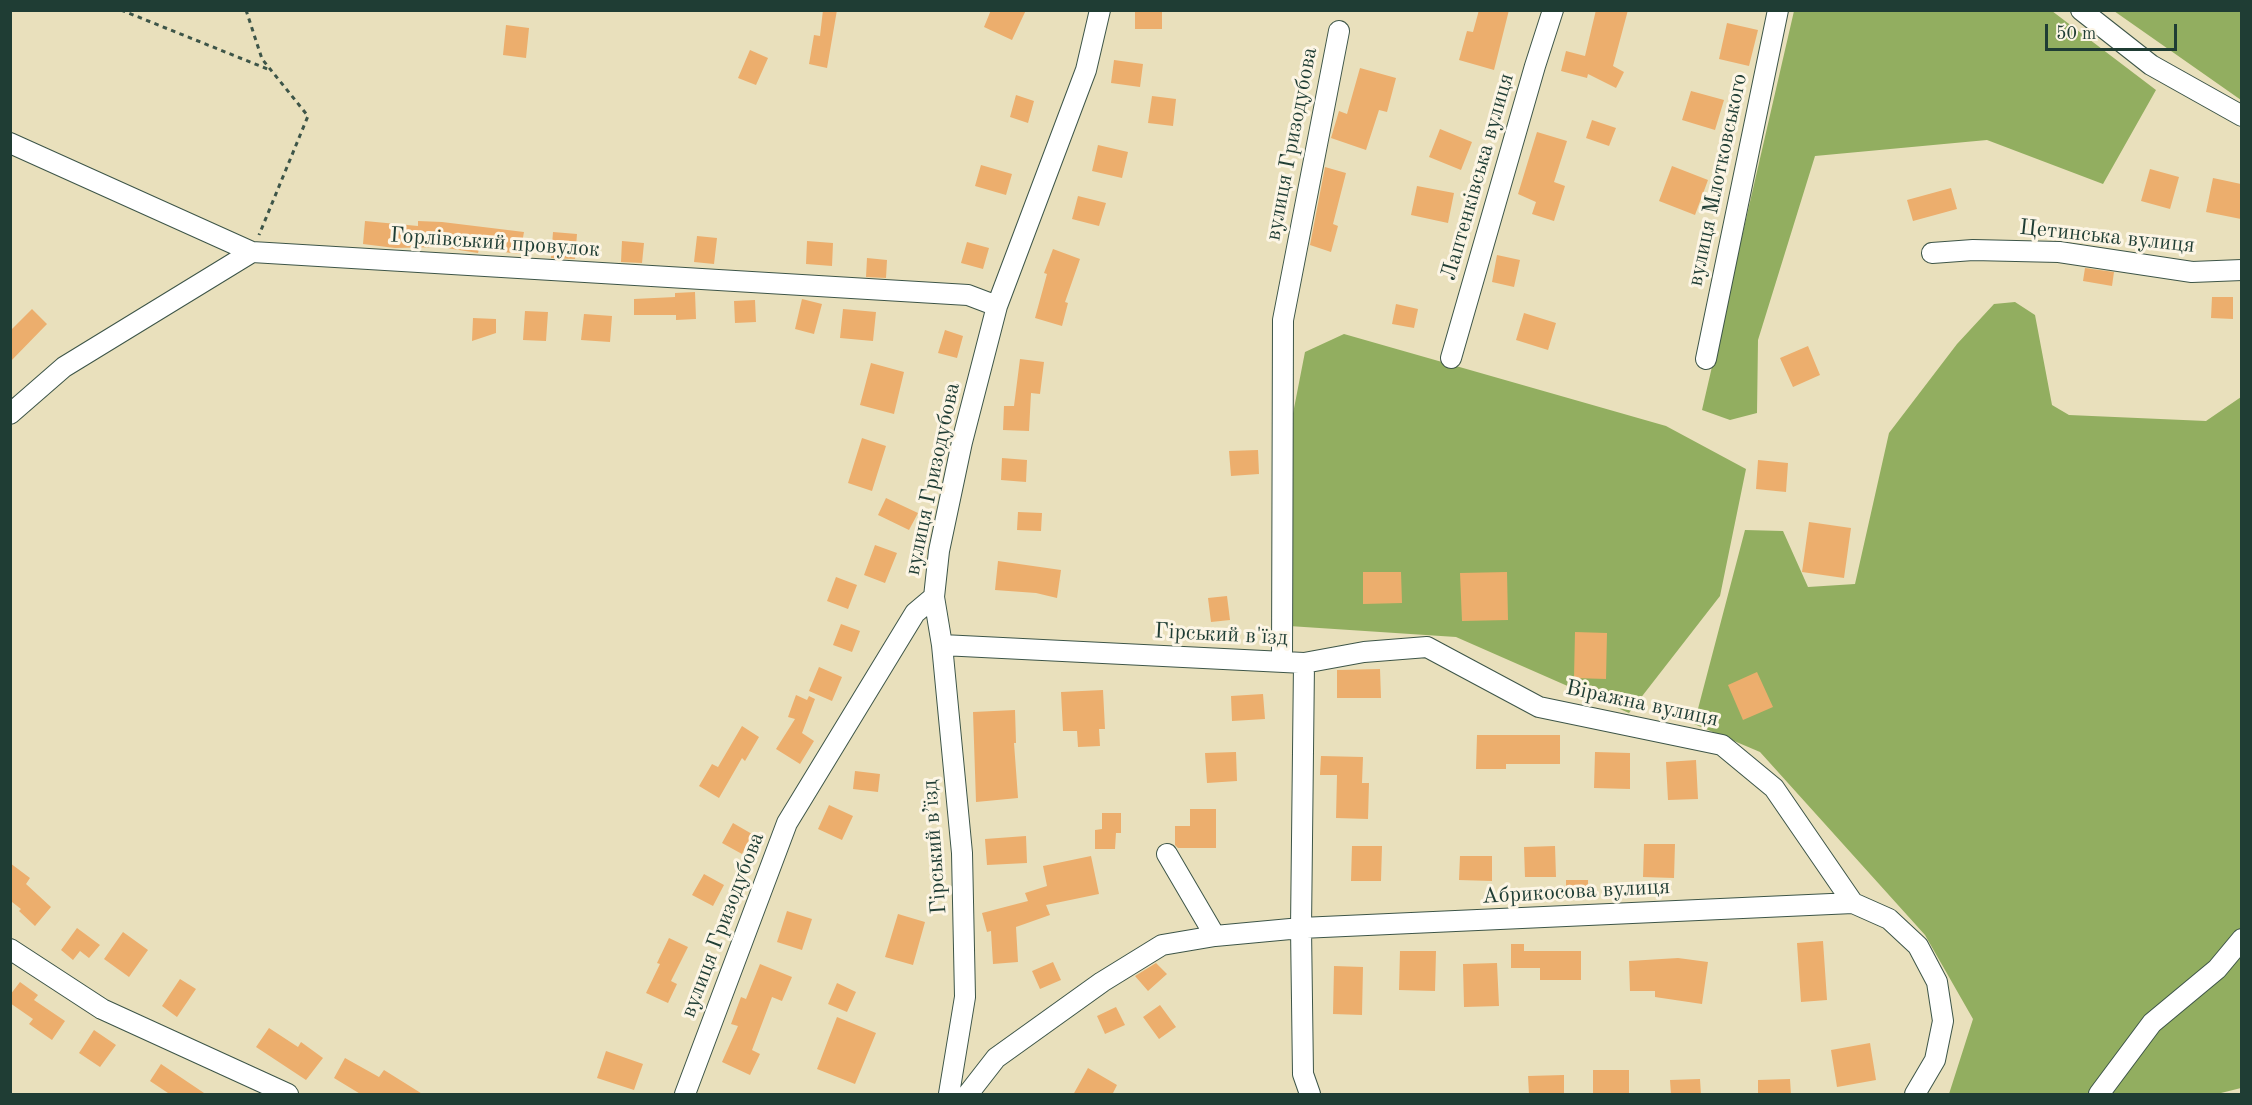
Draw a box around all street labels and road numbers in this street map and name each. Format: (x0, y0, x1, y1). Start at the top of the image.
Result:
street label: вулиця Гризодубова (1260, 45, 1324, 243)
street label: Лаптенківська вулиця (1436, 70, 1520, 284)
street label: вулиця Млотковського (1683, 71, 1753, 289)
street label: Цетинська вулиця (2018, 215, 2196, 259)
street label: Горлівський провулок (389, 222, 601, 264)
street label: вулиця Гризодубова (900, 380, 966, 578)
street label: Гірський в'їзд (1154, 618, 1288, 652)
street label: Віражна вулиця (1563, 675, 1721, 733)
street label: Гірський в’їзд (917, 779, 953, 915)
street label: вулиця Гризодубова (675, 828, 771, 1022)
street label: Абрикосова вулиця (1481, 874, 1671, 910)

